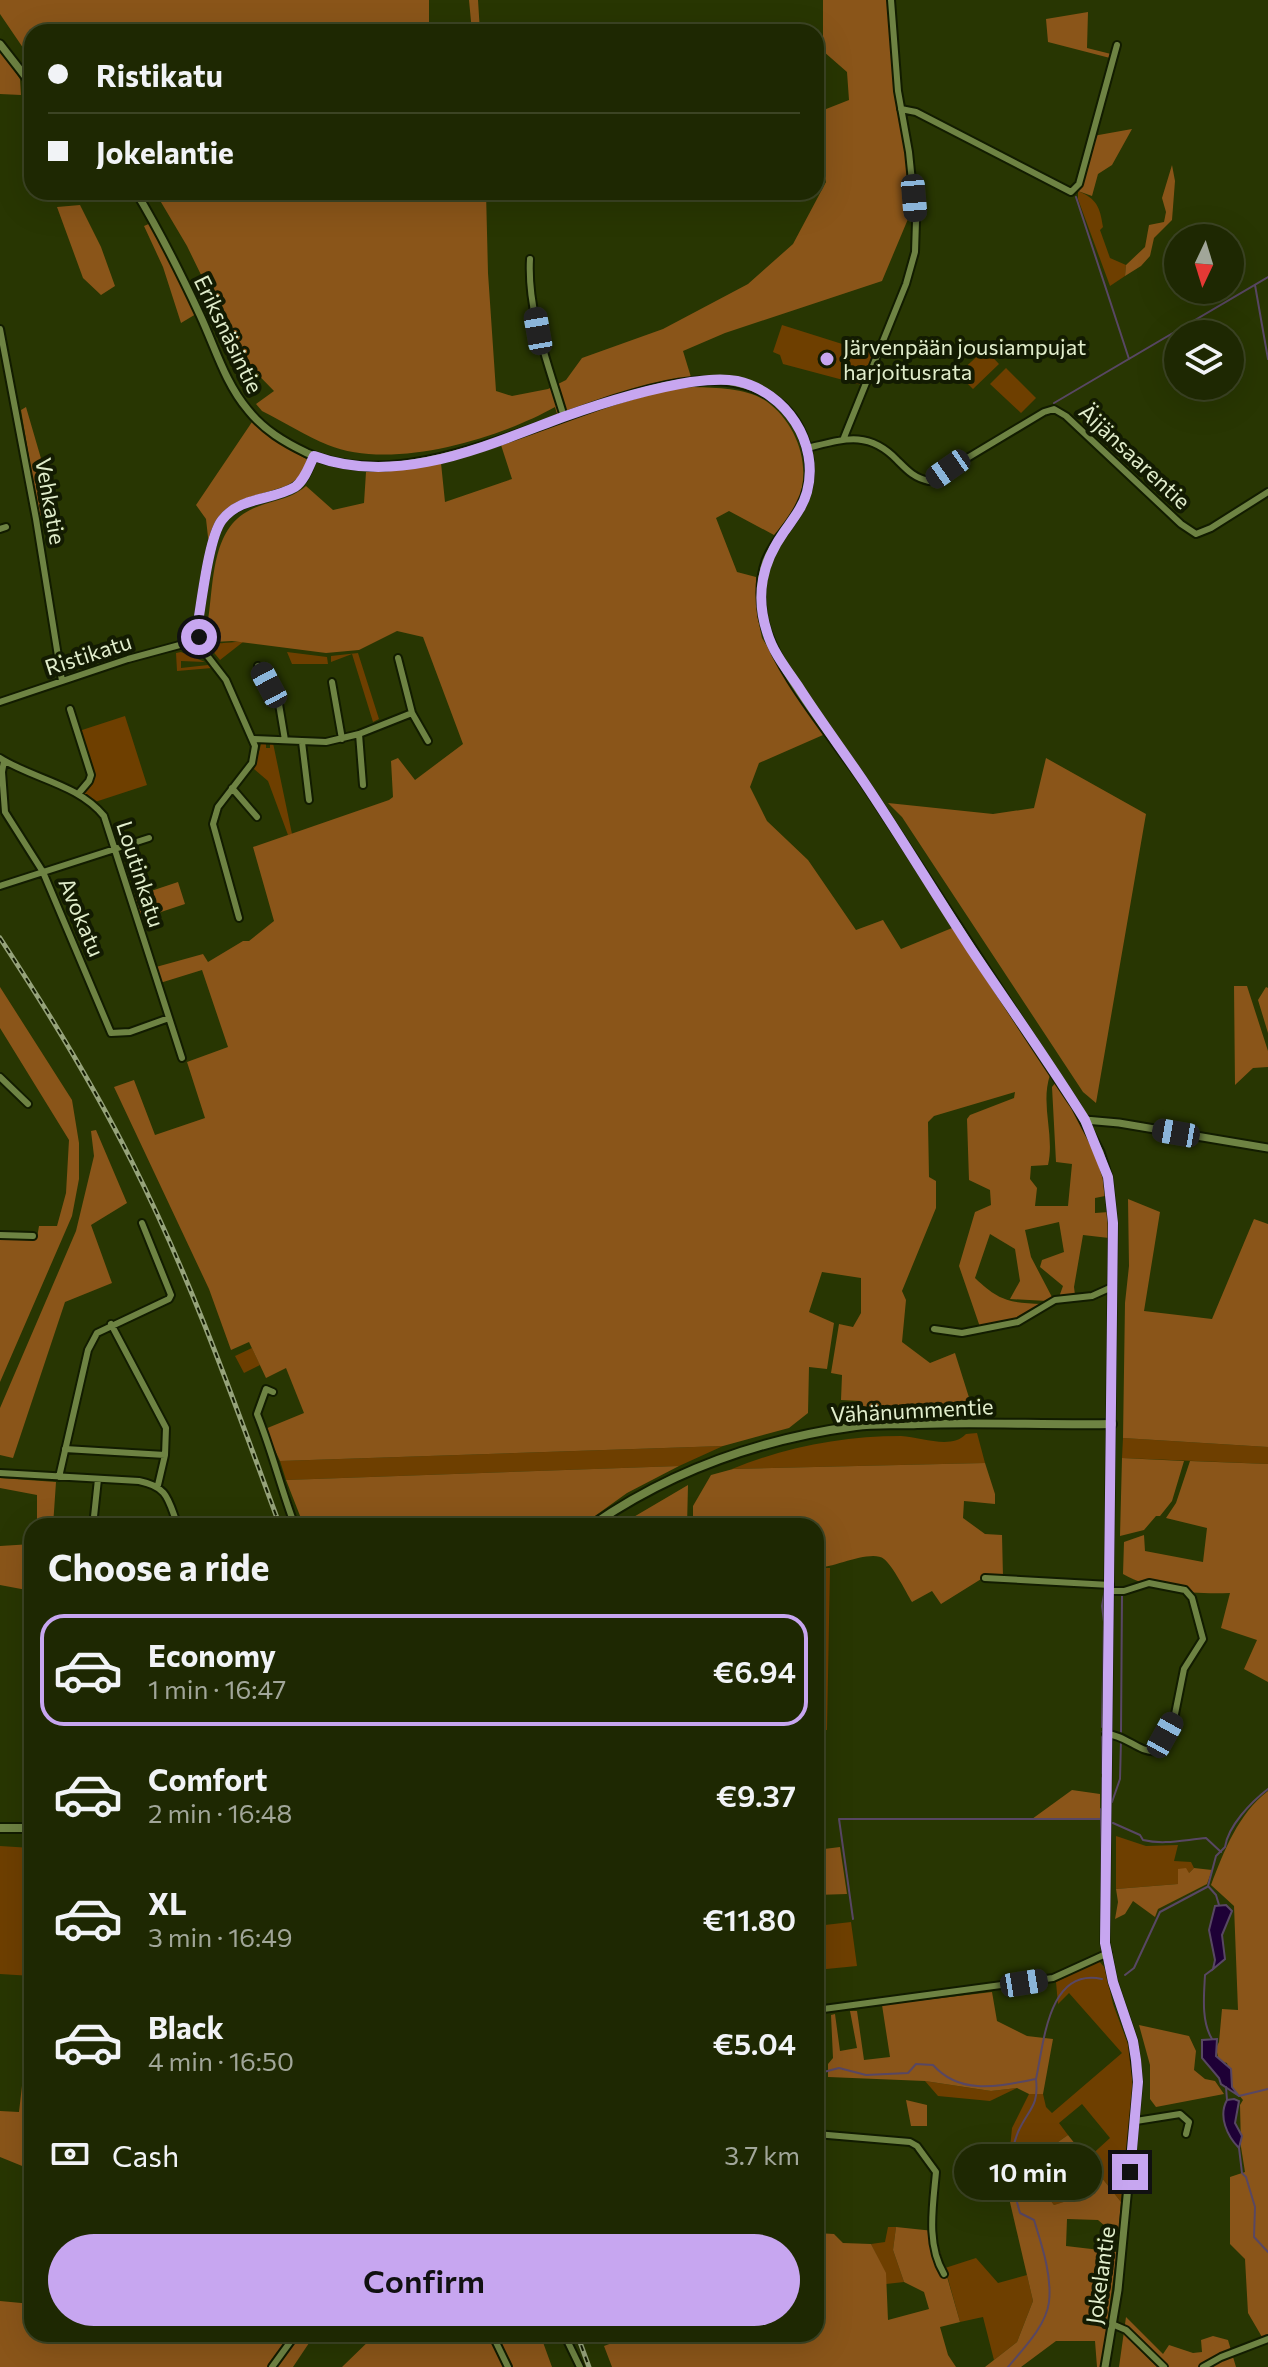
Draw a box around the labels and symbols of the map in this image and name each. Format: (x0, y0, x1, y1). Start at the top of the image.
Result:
car (900, 173, 928, 223)
north arrow (1164, 224, 1244, 304)
street label: Eriksnäsintie (189, 271, 269, 397)
car (522, 305, 554, 357)
place label: Järvenpään jousiampujat harjoitusrata (843, 333, 1086, 385)
marker: Järvenpään jousiampujat harjoitusrata (818, 350, 836, 368)
street label: Äijänsaarentie (1074, 398, 1196, 514)
car (921, 445, 975, 493)
street label: Vehkatie (30, 456, 72, 546)
route start (181, 619, 217, 655)
street label: Ristikatu (41, 627, 135, 681)
car (247, 658, 291, 712)
street label: Loutinkatu (111, 817, 171, 931)
street label: Avokatu (53, 873, 111, 961)
car (1150, 1117, 1202, 1149)
street label: Vähänummentie (830, 1392, 994, 1428)
car (1143, 1708, 1187, 1762)
car (998, 1967, 1050, 1999)
callout: 10 min (954, 2144, 1102, 2200)
route end (1112, 2154, 1148, 2190)
street label: Jokelantie (1080, 2224, 1120, 2326)

